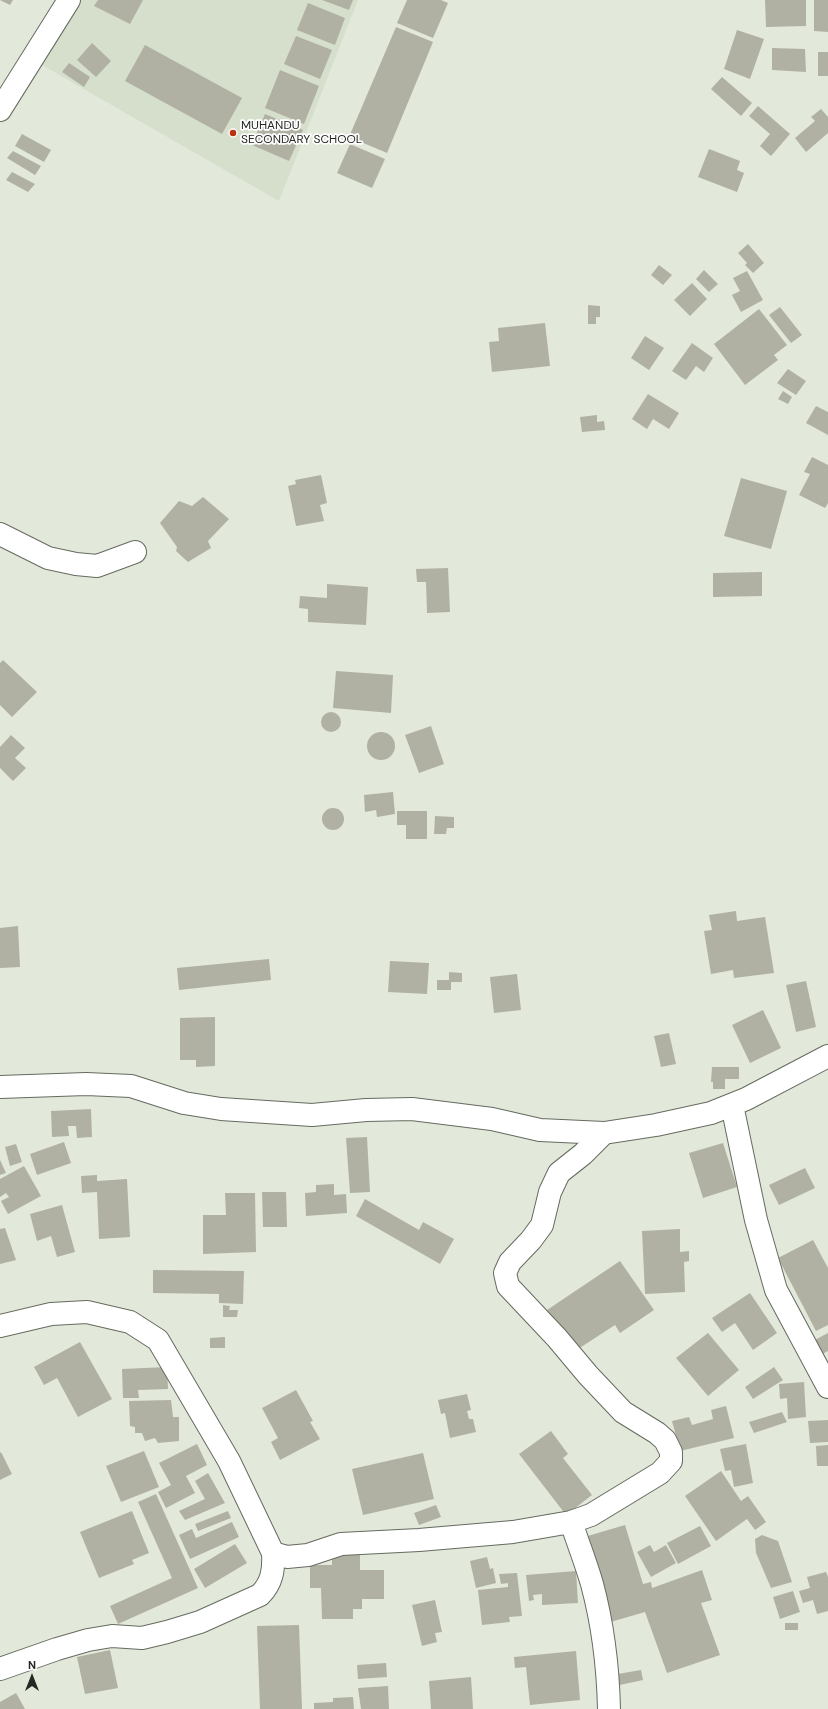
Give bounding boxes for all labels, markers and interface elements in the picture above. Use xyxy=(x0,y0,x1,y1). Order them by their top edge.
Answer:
place label: MUHANDU SECONDARY SCHOOL xyxy=(241,119,362,147)
marker: MUHANDU SECONDARY SCHOOL xyxy=(228,128,238,138)
north arrow xyxy=(12,1657,52,1697)
text: N xyxy=(28,1658,36,1672)

